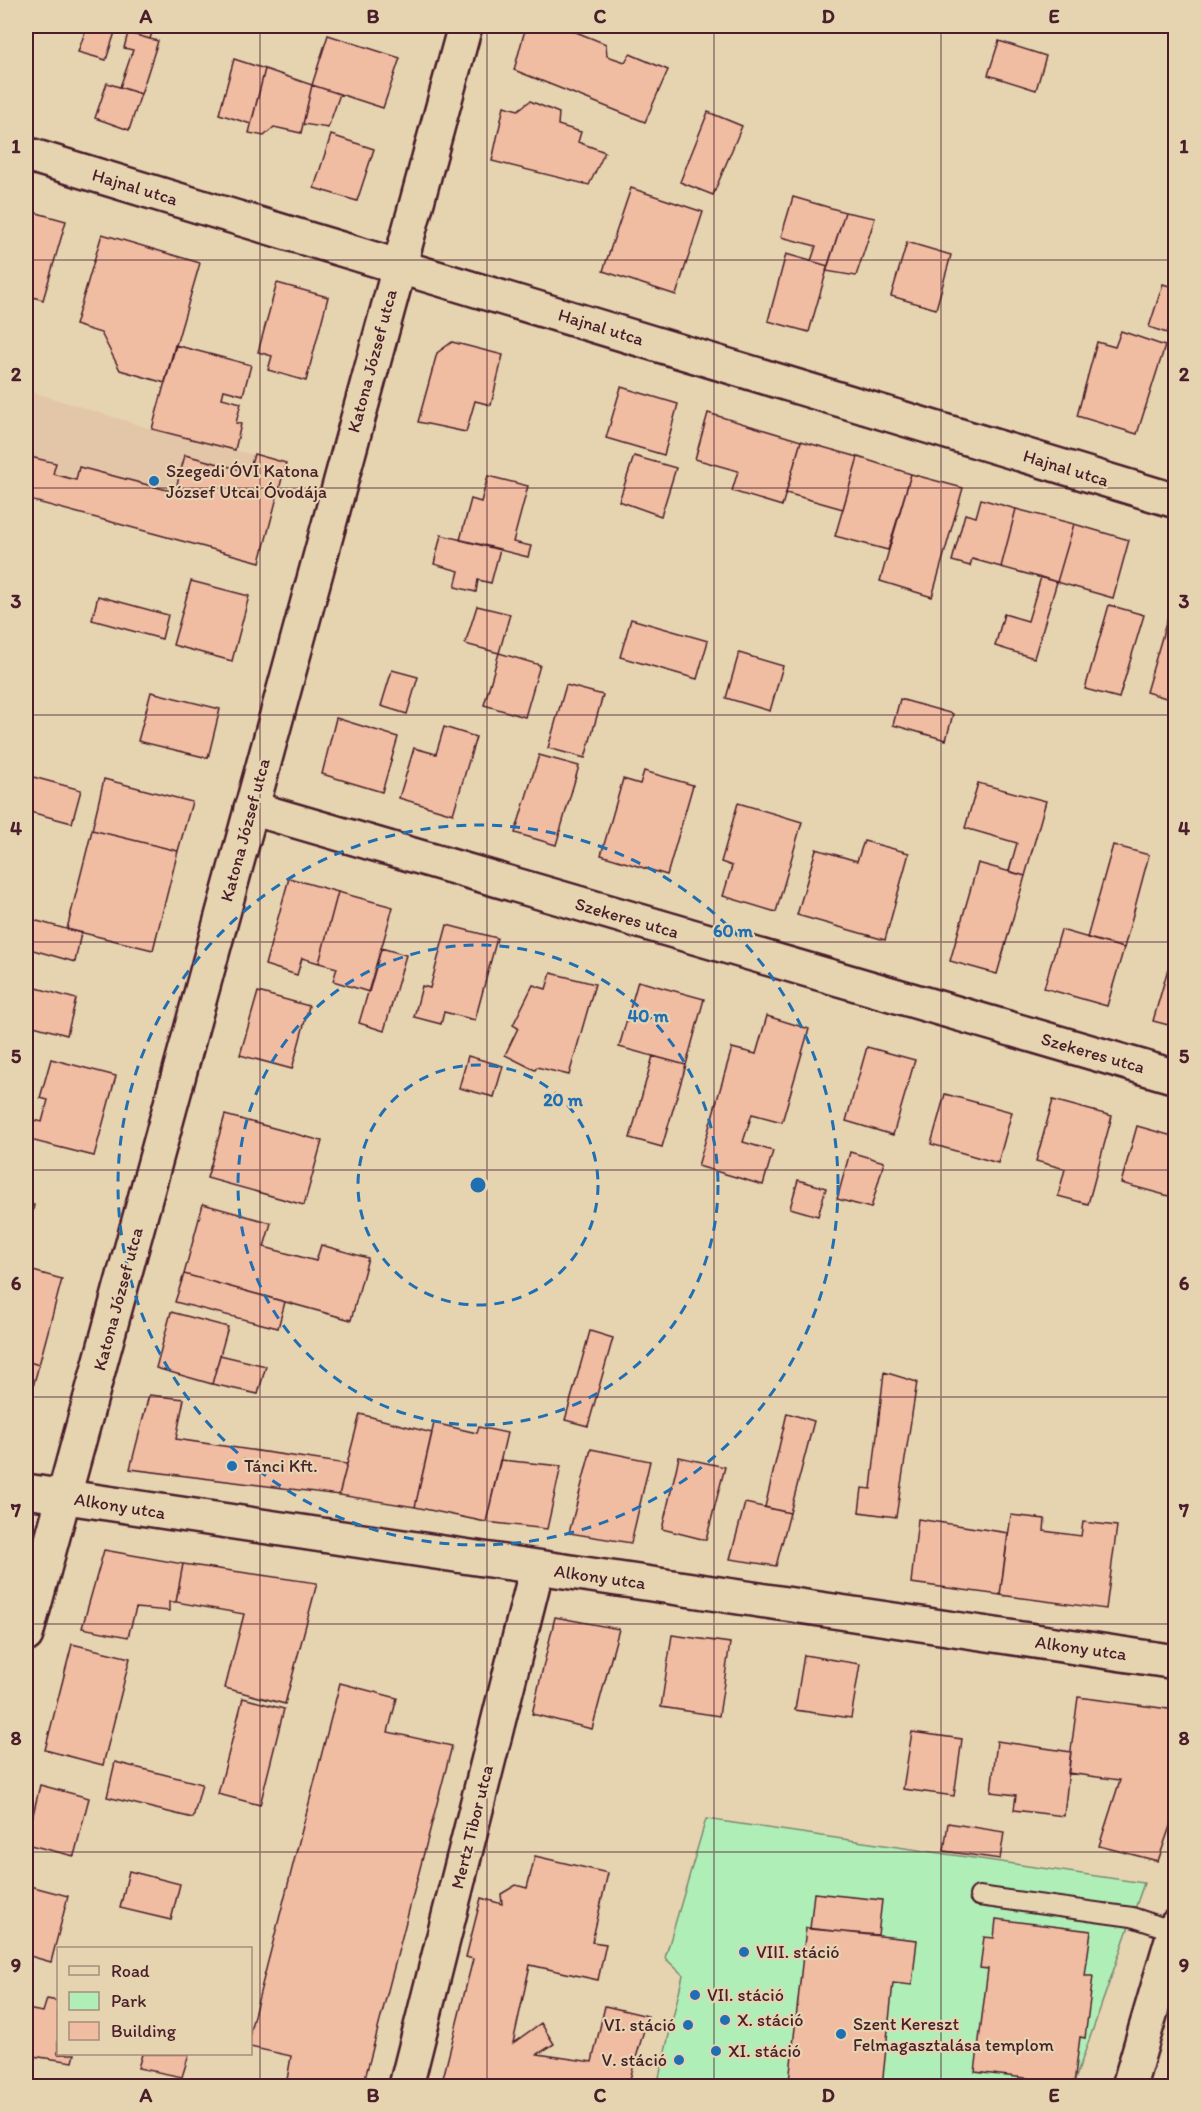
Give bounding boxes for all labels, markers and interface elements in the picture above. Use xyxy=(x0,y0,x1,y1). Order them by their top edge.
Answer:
text: A xyxy=(139,4,153,28)
text: B xyxy=(367,4,380,28)
text: C xyxy=(594,4,607,28)
text: D xyxy=(821,4,835,28)
text: E xyxy=(1048,4,1060,28)
text: 1 xyxy=(11,134,21,158)
text: 1 xyxy=(1179,134,1189,158)
street label: Hajnal utca xyxy=(90,164,181,211)
street label: Katona József utca xyxy=(342,286,402,435)
street label: Hajnal utca xyxy=(556,304,647,351)
text: 2 xyxy=(11,362,22,386)
text: 2 xyxy=(1179,362,1190,386)
street label: Hajnal utca xyxy=(1021,445,1112,492)
place label: Szegedi ÓVI Katona József Utcai Óvodája xyxy=(166,460,327,503)
marker: Szegedi ÓVI Katona József Utcai Óvodája xyxy=(147,474,161,488)
text: 3 xyxy=(11,589,22,613)
text: 3 xyxy=(1179,589,1190,613)
street label: Katona József utca xyxy=(215,755,275,904)
text: 4 xyxy=(10,816,22,840)
text: 4 xyxy=(1178,816,1190,840)
street label: Szekeres utca xyxy=(573,893,681,943)
text: 60 m xyxy=(713,920,754,942)
text: 40 m xyxy=(627,1005,669,1027)
street label: Szekeres utca xyxy=(1039,1028,1147,1078)
text: 5 xyxy=(11,1044,22,1068)
text: 5 xyxy=(1179,1044,1190,1068)
text: 20 m xyxy=(543,1089,584,1111)
centre of rings xyxy=(468,1175,488,1195)
street label: Katona József utca xyxy=(88,1224,148,1373)
text: 6 xyxy=(11,1271,22,1295)
text: 6 xyxy=(1179,1271,1190,1295)
place label: Tánci Kft. xyxy=(244,1455,318,1477)
marker: Tánci Kft. xyxy=(225,1459,239,1473)
street label: Alkony utca xyxy=(73,1488,168,1524)
text: 7 xyxy=(10,1498,21,1522)
text: 7 xyxy=(1178,1498,1189,1522)
street label: Alkony utca xyxy=(553,1560,648,1594)
street label: Alkony utca xyxy=(1034,1631,1129,1665)
text: 8 xyxy=(11,1726,22,1750)
text: 8 xyxy=(1179,1726,1190,1750)
street label: Mertz Tibor utca xyxy=(446,1763,498,1891)
place label: VIII. stáció xyxy=(756,1941,840,1963)
marker: VIII. stáció xyxy=(737,1945,751,1959)
legend xyxy=(57,1947,252,2055)
text: 9 xyxy=(11,1953,21,1977)
text: 9 xyxy=(1179,1953,1189,1977)
text: Road xyxy=(111,1960,150,1982)
place label: VII. stáció xyxy=(707,1984,784,2006)
marker: VII. stáció xyxy=(688,1988,702,2002)
text: Park xyxy=(111,1990,146,2012)
place label: X. stáció xyxy=(737,2009,803,2031)
marker: X. stáció xyxy=(718,2013,732,2027)
place label: Szent Kereszt Felmagasztalása templom xyxy=(853,2013,1054,2056)
place label: VI. stáció xyxy=(604,2014,676,2036)
marker: VI. stáció xyxy=(681,2018,695,2032)
text: Building xyxy=(111,2020,177,2042)
marker: Szent Kereszt Felmagasztalása templom xyxy=(834,2027,848,2041)
place label: XI. stáció xyxy=(728,2040,801,2062)
marker: XI. stáció xyxy=(709,2044,723,2058)
place label: V. stáció xyxy=(602,2049,667,2071)
marker: V. stáció xyxy=(672,2053,686,2067)
text: A xyxy=(139,2083,153,2107)
text: B xyxy=(367,2083,380,2107)
text: C xyxy=(594,2083,607,2107)
text: D xyxy=(821,2083,835,2107)
text: E xyxy=(1048,2083,1060,2107)

